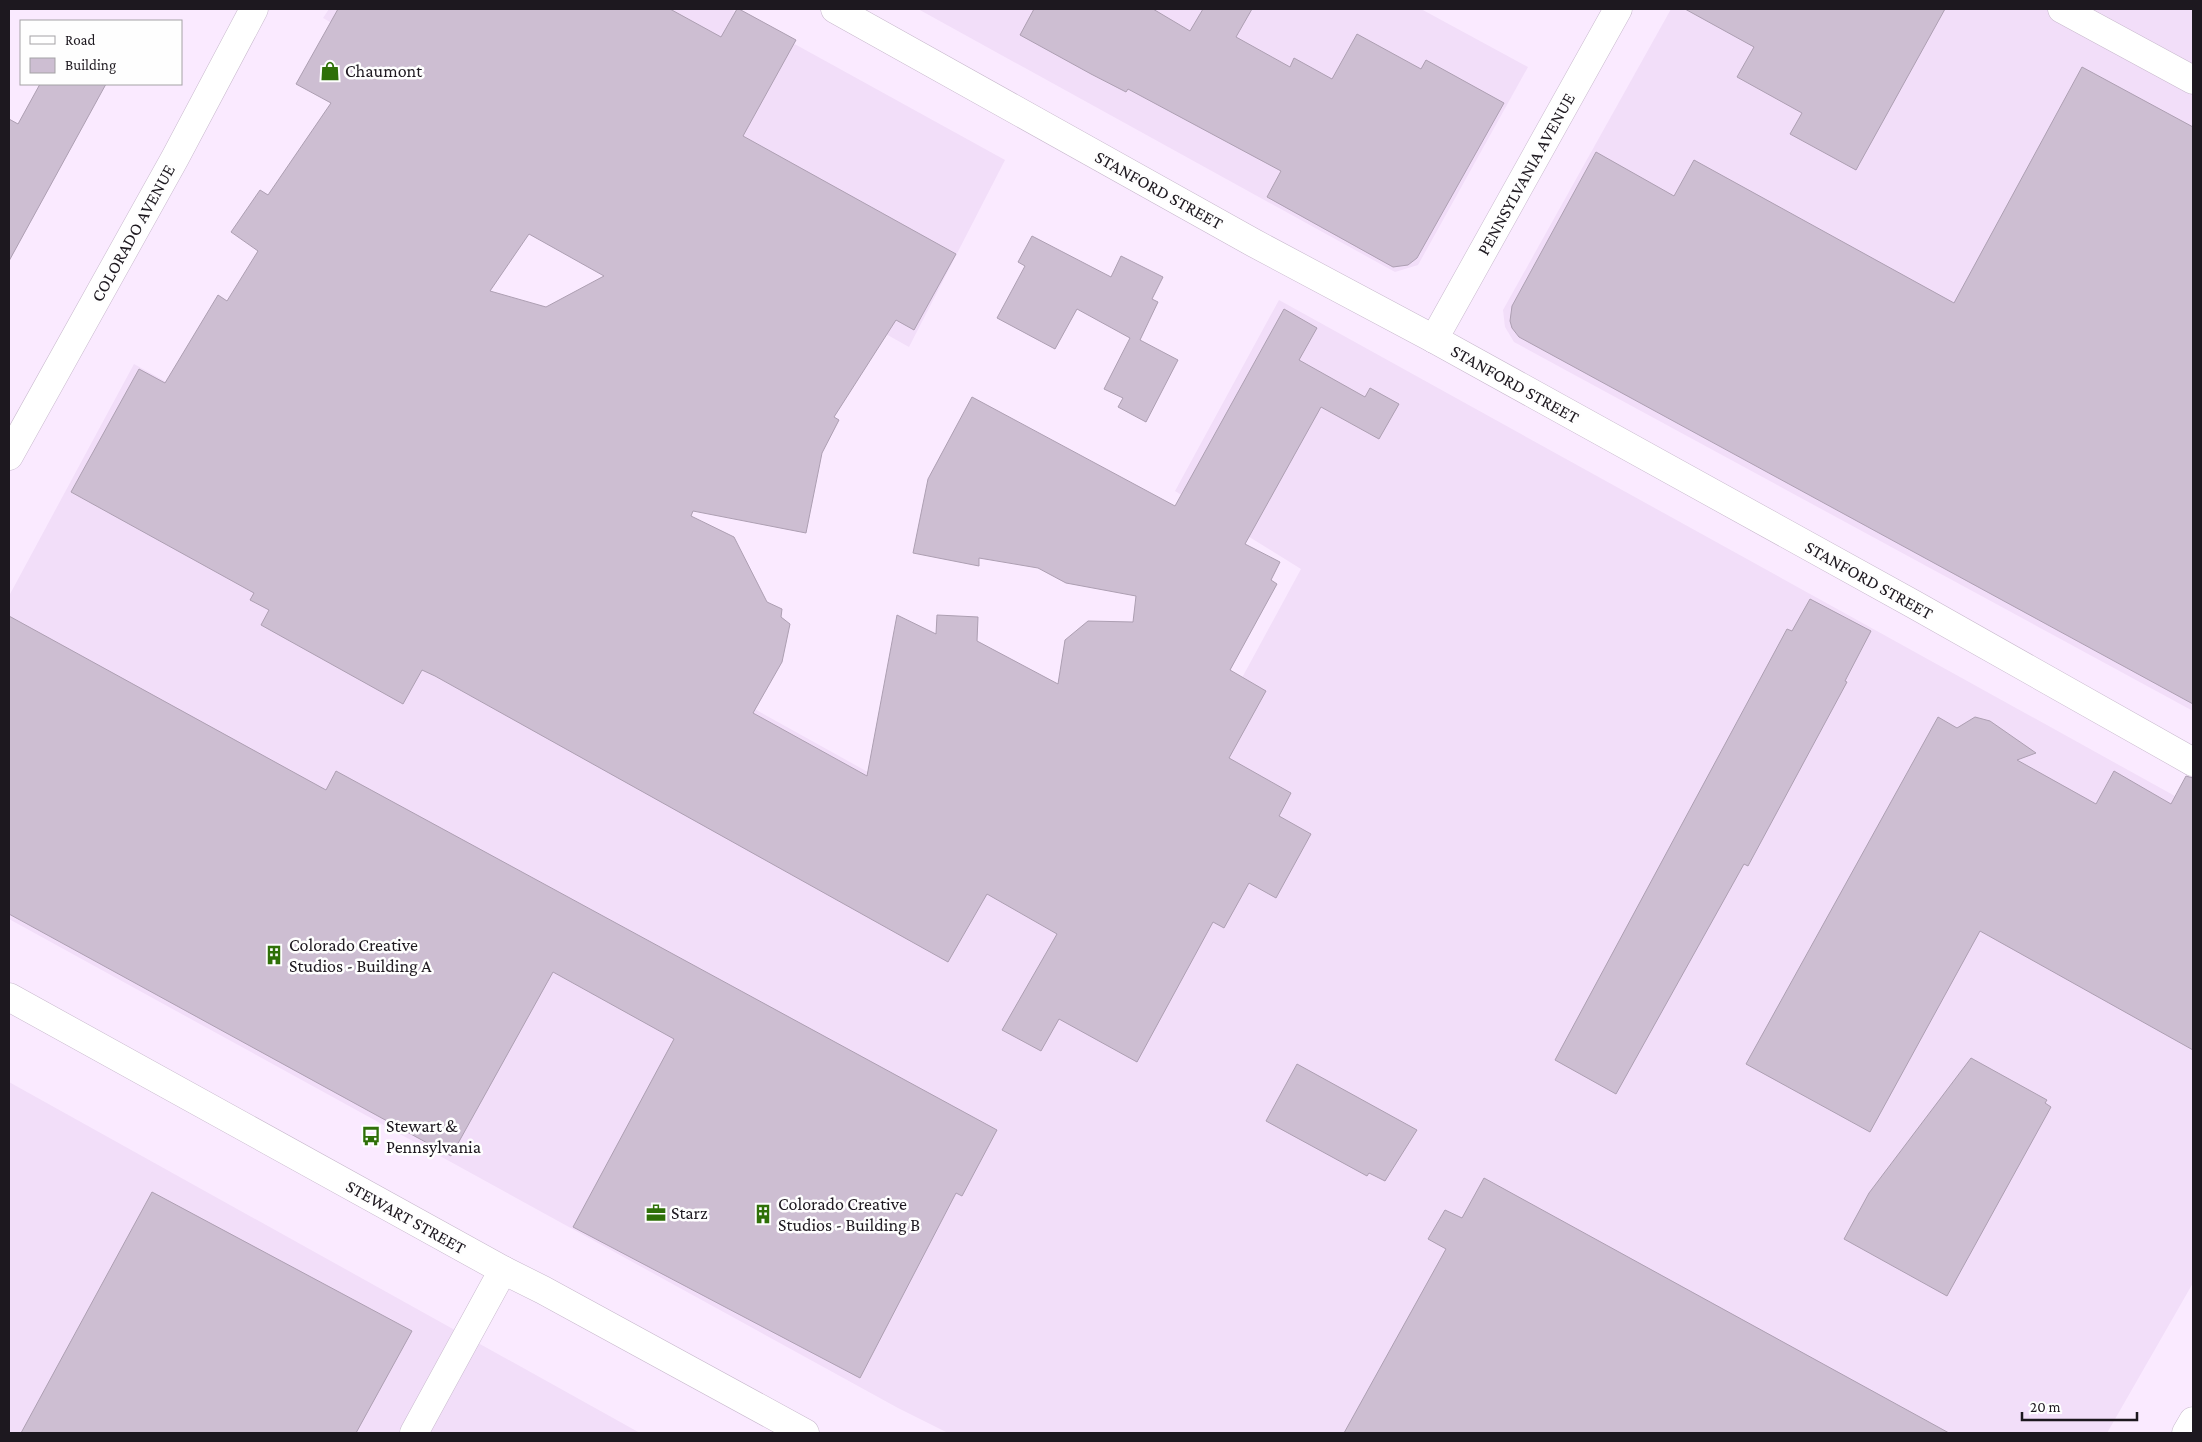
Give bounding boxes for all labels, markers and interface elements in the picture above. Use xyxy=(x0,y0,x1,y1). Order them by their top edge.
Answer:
legend xyxy=(20,20,182,85)
text: Road xyxy=(65,32,96,48)
text: Building xyxy=(65,57,116,74)
shop icon: Chaumont xyxy=(319,60,341,82)
place label: Chaumont xyxy=(345,61,423,81)
street label: PENNSYLVANIA AVENUE xyxy=(1473,89,1579,259)
street label: STANFORD STREET xyxy=(1092,147,1227,234)
street label: COLORADO AVENUE xyxy=(87,161,179,305)
street label: STANFORD STREET xyxy=(1448,341,1583,428)
street label: STANFORD STREET xyxy=(1802,537,1937,624)
place label: Colorado Creative Studios - Building A xyxy=(289,935,432,976)
building icon: Colorado Creative Studios - Building A xyxy=(263,944,285,966)
place label: Stewart & Pennsylvania xyxy=(386,1116,481,1157)
bus stop icon: Stewart & Pennsylvania xyxy=(360,1125,382,1147)
street label: STEWART STREET xyxy=(343,1176,470,1258)
place label: Colorado Creative Studios - Building B xyxy=(778,1194,920,1235)
office icon: Starz xyxy=(645,1202,667,1224)
place label: Starz xyxy=(671,1203,708,1223)
building icon: Colorado Creative Studios - Building B xyxy=(752,1203,774,1225)
scale bar xyxy=(2022,1390,2137,1422)
text: 20 m xyxy=(2030,1399,2061,1415)

